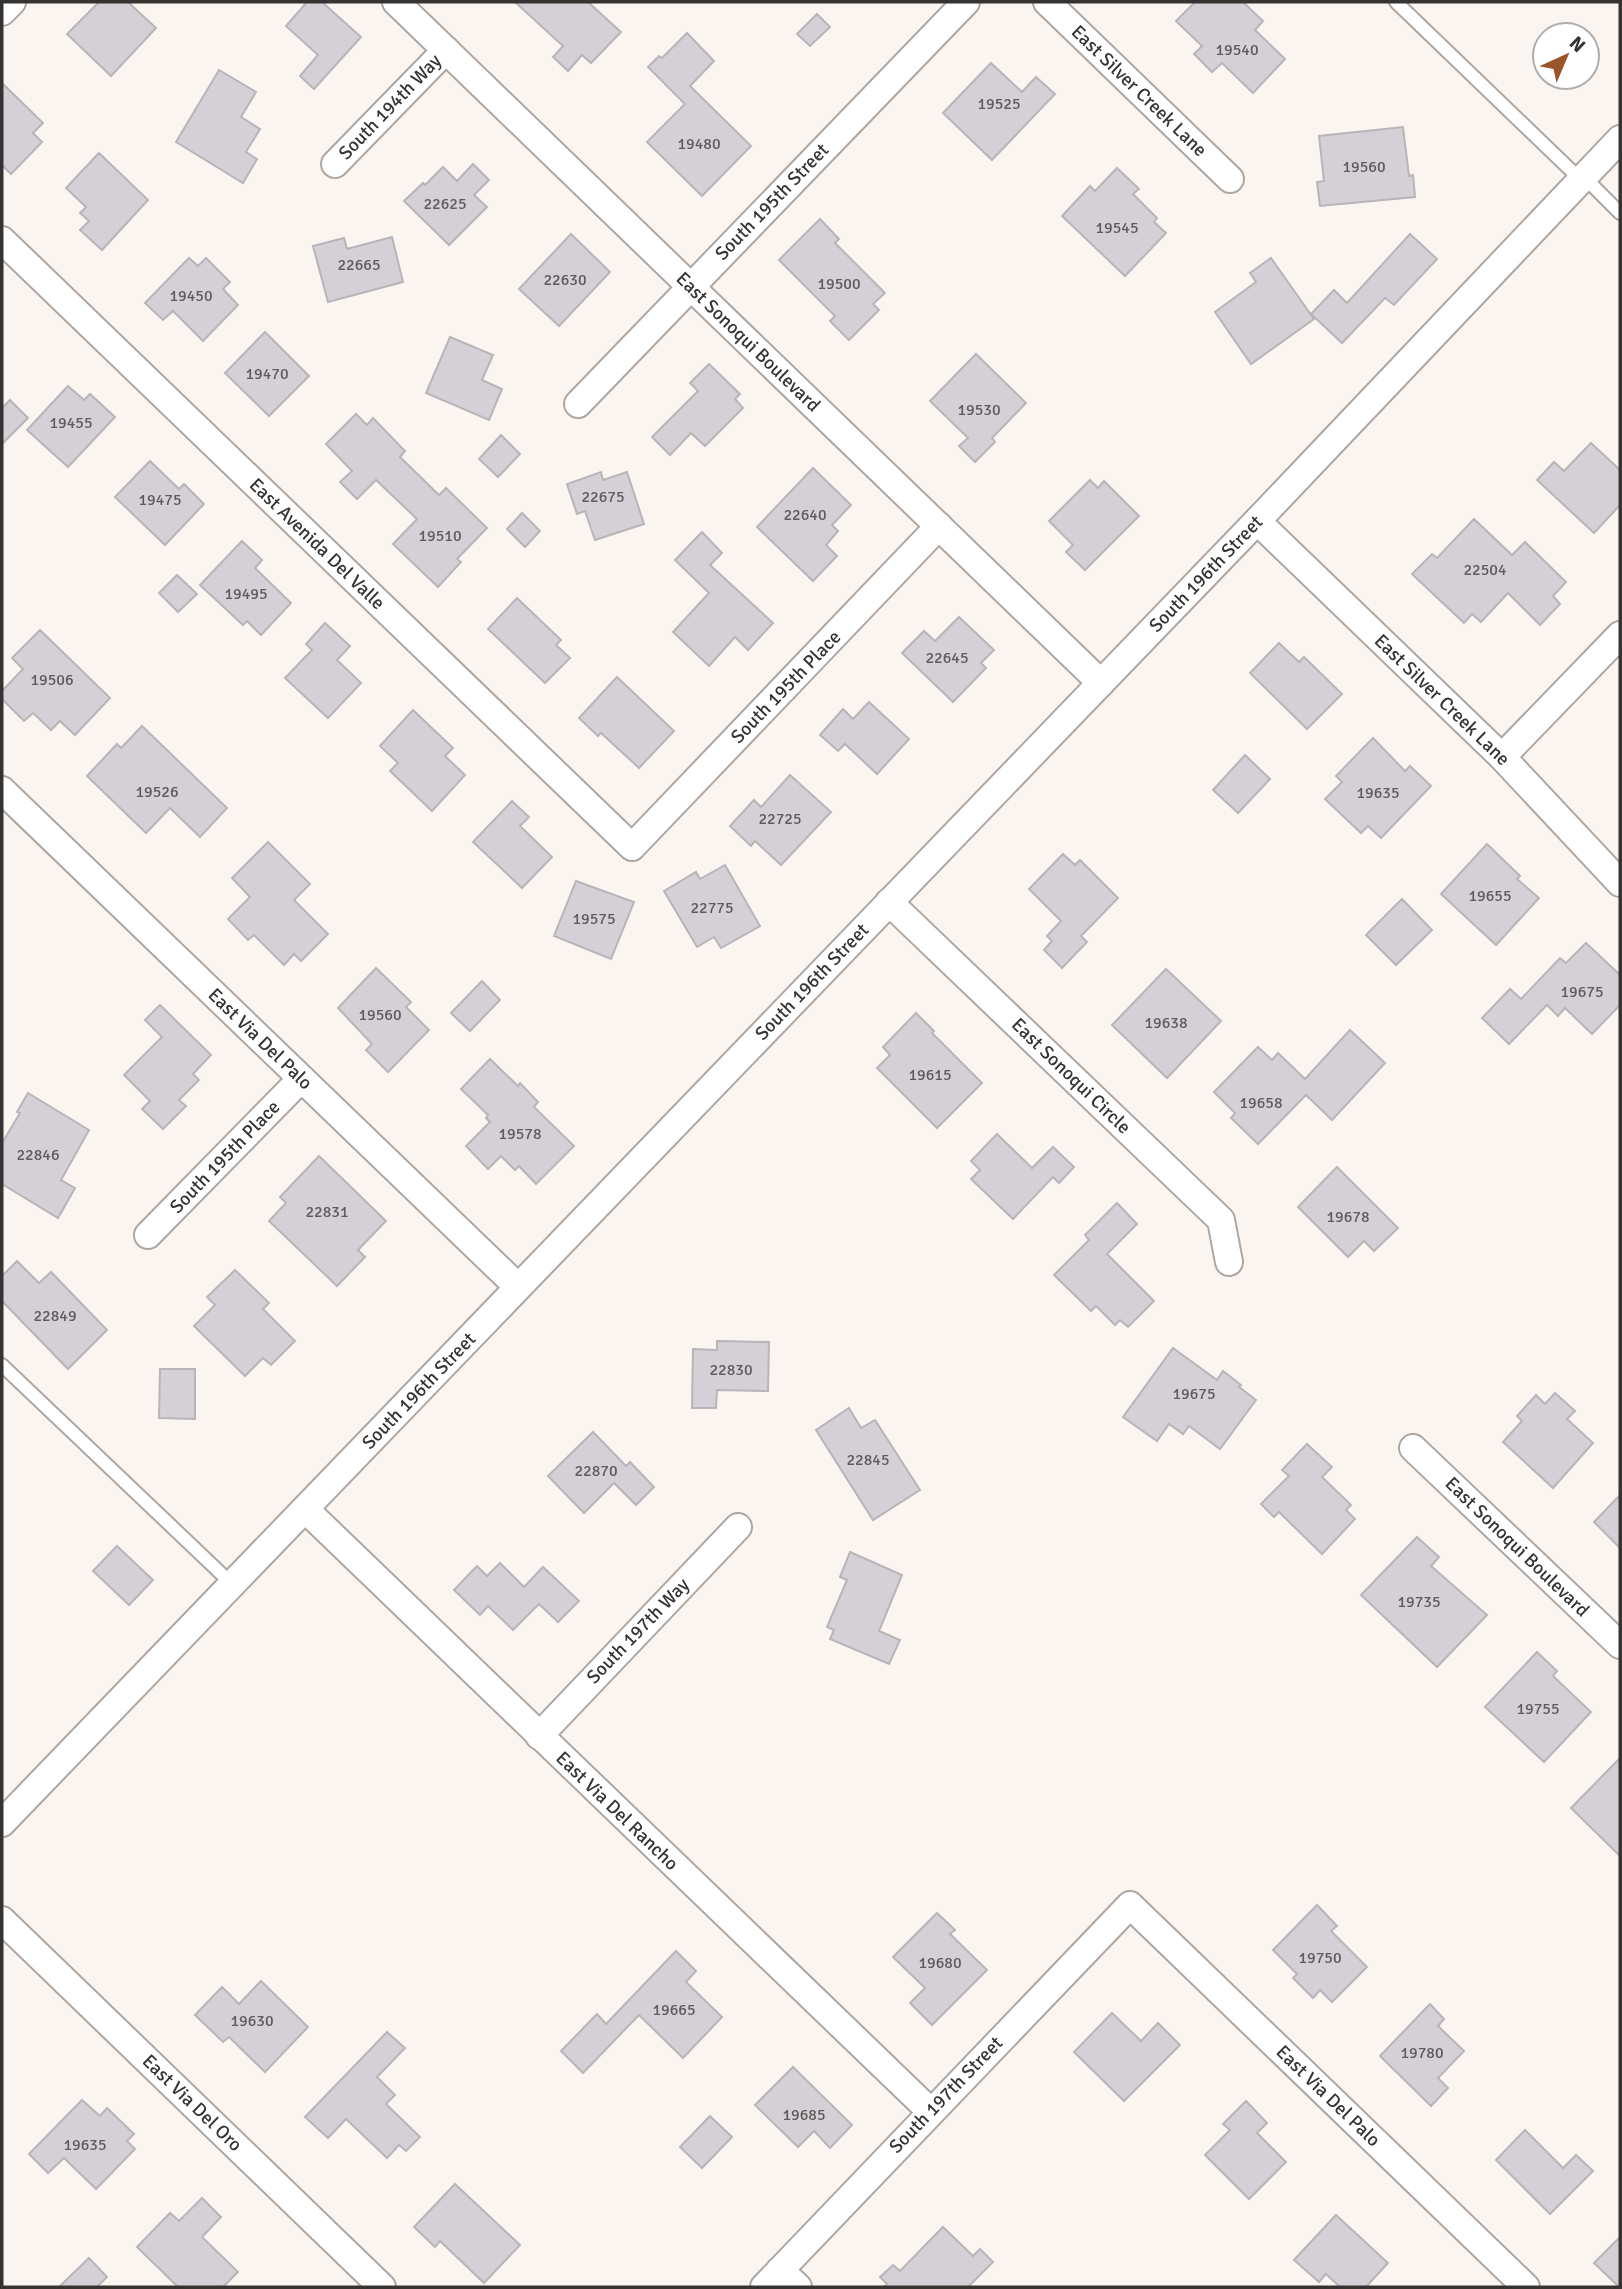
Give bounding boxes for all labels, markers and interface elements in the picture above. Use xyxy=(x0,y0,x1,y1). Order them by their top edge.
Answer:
street label: East Silver Creek Lane xyxy=(1066,20,1212,162)
north arrow xyxy=(1531,21,1601,91)
text: N xyxy=(1564,31,1590,58)
house number: 19540 xyxy=(1215,40,1259,60)
street label: South 194th Way xyxy=(334,49,447,165)
house number: 19525 xyxy=(977,94,1021,114)
house number: 19480 xyxy=(677,134,721,154)
street label: South 195th Street xyxy=(710,138,834,266)
house number: 19560 xyxy=(1342,157,1386,177)
house number: 22625 xyxy=(423,194,467,214)
house number: 19545 xyxy=(1095,218,1139,238)
house number: 22665 xyxy=(337,255,381,275)
street label: East Sonoqui Boulevard xyxy=(671,267,825,417)
house number: 22630 xyxy=(543,270,587,290)
house number: 19500 xyxy=(817,274,861,294)
house number: 19450 xyxy=(169,286,213,306)
house number: 19470 xyxy=(245,364,289,384)
house number: 19530 xyxy=(957,400,1001,420)
house number: 19455 xyxy=(49,413,93,433)
street label: East Avenida Del Valle xyxy=(244,473,390,615)
house number: 22675 xyxy=(581,487,625,507)
house number: 19475 xyxy=(138,490,182,510)
house number: 22640 xyxy=(783,505,827,525)
street label: South 196th Street xyxy=(1144,510,1268,638)
house number: 19510 xyxy=(418,526,462,546)
house number: 22504 xyxy=(1463,560,1507,580)
house number: 19495 xyxy=(224,584,268,604)
street label: South 195th Place xyxy=(726,625,846,749)
street label: East Silver Creek Lane xyxy=(1369,629,1515,771)
house number: 22645 xyxy=(925,648,969,668)
house number: 19506 xyxy=(30,670,74,690)
house number: 19526 xyxy=(135,782,179,802)
house number: 19635 xyxy=(1356,783,1400,803)
house number: 22725 xyxy=(758,809,802,829)
house number: 19655 xyxy=(1468,886,1512,906)
house number: 22775 xyxy=(690,898,734,918)
house number: 19575 xyxy=(572,909,616,929)
street label: South 196th Street xyxy=(750,918,874,1046)
house number: 19675 xyxy=(1560,982,1604,1002)
street label: East Via Del Palo xyxy=(203,983,317,1095)
house number: 19560 xyxy=(358,1005,402,1025)
street label: East Sonoqui Circle xyxy=(1006,1013,1136,1139)
house number: 19638 xyxy=(1144,1013,1188,1033)
house number: 19615 xyxy=(908,1065,952,1085)
house number: 19658 xyxy=(1239,1093,1283,1113)
street label: South 195th Place xyxy=(165,1095,285,1219)
house number: 19578 xyxy=(498,1124,542,1144)
house number: 22846 xyxy=(16,1145,60,1165)
house number: 22831 xyxy=(305,1202,349,1222)
house number: 19678 xyxy=(1326,1207,1370,1227)
house number: 22849 xyxy=(33,1306,77,1326)
street label: South 196th Street xyxy=(357,1327,481,1455)
house number: 22830 xyxy=(709,1360,753,1380)
house number: 19675 xyxy=(1172,1384,1216,1404)
house number: 22845 xyxy=(846,1450,890,1470)
house number: 22870 xyxy=(574,1461,618,1481)
street label: East Sonoqui Boulevard xyxy=(1440,1472,1594,1622)
street label: South 197th Way xyxy=(582,1573,695,1689)
house number: 19735 xyxy=(1397,1592,1441,1612)
house number: 19755 xyxy=(1516,1699,1560,1719)
street label: East Via Del Rancho xyxy=(551,1746,683,1876)
house number: 19750 xyxy=(1298,1948,1342,1968)
house number: 19680 xyxy=(918,1953,962,1973)
house number: 19665 xyxy=(652,2000,696,2020)
house number: 19630 xyxy=(230,2011,274,2031)
street label: South 197th Street xyxy=(884,2031,1008,2159)
street label: East Via Del Palo xyxy=(1271,2040,1385,2152)
house number: 19780 xyxy=(1400,2043,1444,2063)
street label: East Via Del Oro xyxy=(137,2049,247,2157)
house number: 19685 xyxy=(782,2105,826,2125)
house number: 19635 xyxy=(63,2135,107,2155)

